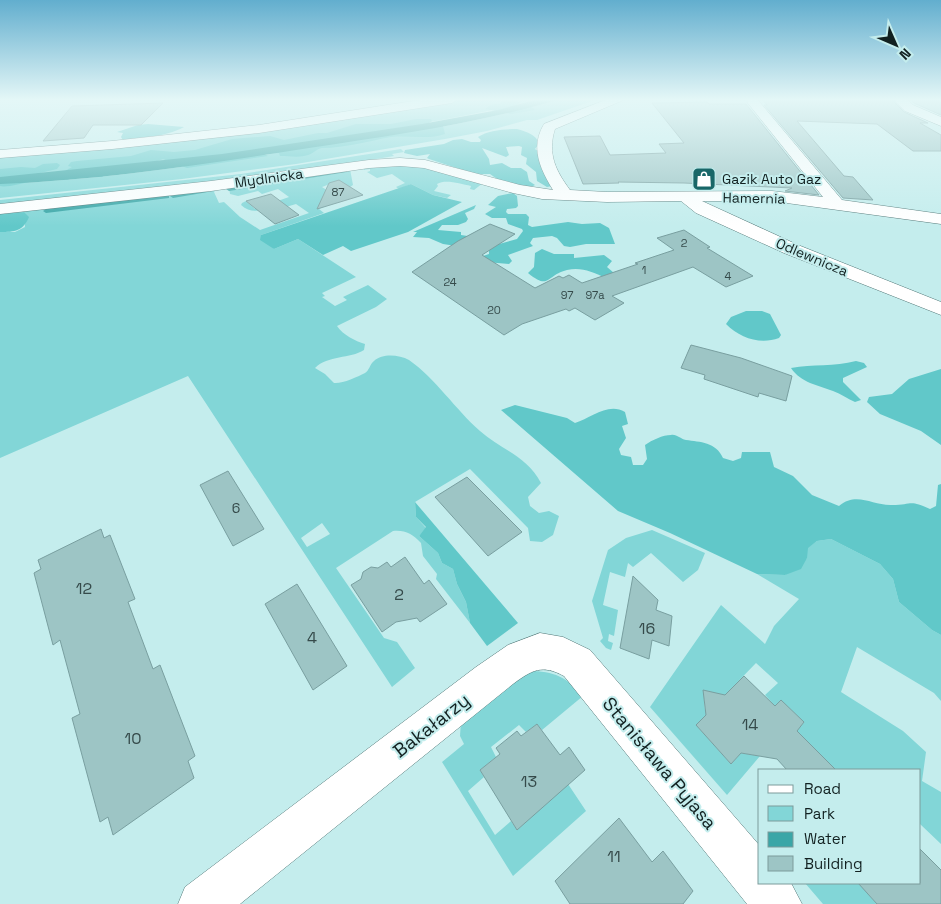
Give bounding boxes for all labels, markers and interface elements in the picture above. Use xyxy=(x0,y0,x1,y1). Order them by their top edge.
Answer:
north arrow xyxy=(871,20,921,70)
text: N xyxy=(896,45,915,64)
street label: Mydlnicka xyxy=(234,164,304,192)
shop icon: Gazik Auto Gaz xyxy=(691,166,717,192)
place label: Gazik Auto Gaz xyxy=(722,170,821,188)
house number: 87 xyxy=(332,185,344,199)
street label: Hamernia xyxy=(722,188,786,208)
street label: Odlewnicza xyxy=(773,234,851,280)
house number: 2 xyxy=(681,236,688,250)
house number: 1 xyxy=(642,263,646,277)
house number: 4 xyxy=(725,269,732,283)
house number: 24 xyxy=(443,275,457,289)
house number: 97 xyxy=(561,288,573,302)
house number: 97a xyxy=(585,288,605,302)
house number: 20 xyxy=(487,303,501,317)
house number: 6 xyxy=(232,499,240,517)
house number: 12 xyxy=(76,578,92,599)
house number: 2 xyxy=(394,584,404,605)
house number: 16 xyxy=(639,618,655,639)
house number: 4 xyxy=(307,627,317,648)
street label: Bakałarzy xyxy=(388,688,475,763)
street label: Stanisława Pyjasa xyxy=(597,692,722,835)
house number: 14 xyxy=(742,714,758,735)
house number: 10 xyxy=(125,728,141,749)
legend xyxy=(758,769,921,884)
house number: 13 xyxy=(521,771,537,792)
text: Road xyxy=(804,779,841,798)
text: Park xyxy=(804,804,835,823)
text: Water xyxy=(804,829,847,848)
house number: 11 xyxy=(607,846,621,867)
text: Building xyxy=(804,854,863,873)

